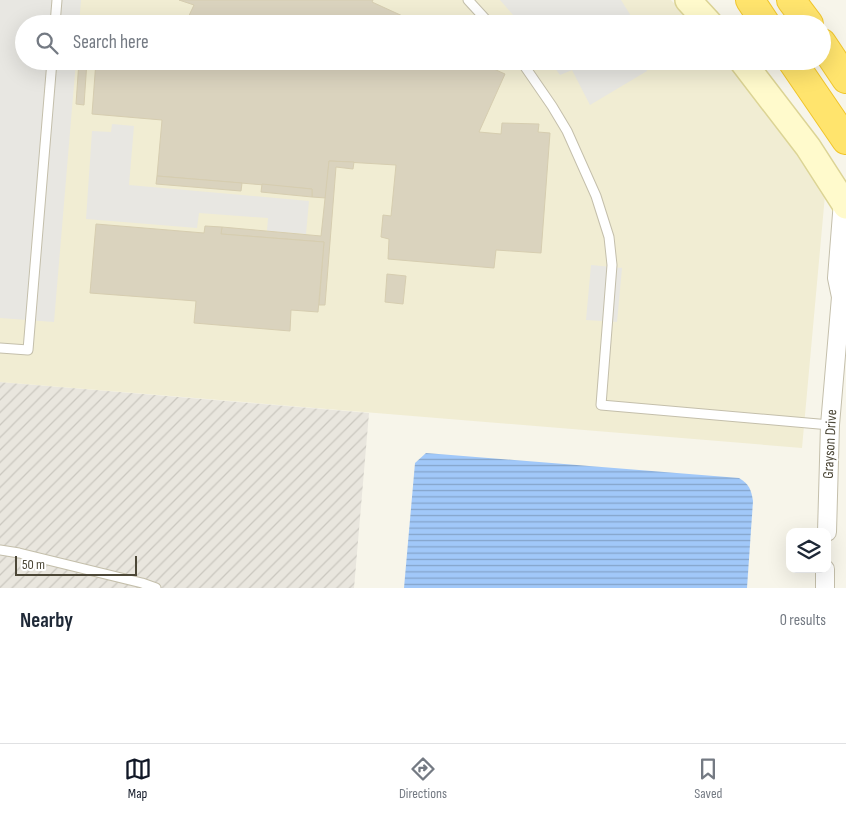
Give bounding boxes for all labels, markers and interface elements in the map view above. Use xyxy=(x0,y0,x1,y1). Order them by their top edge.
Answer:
search box xyxy=(15,15,831,70)
icon: search xyxy=(33,29,61,57)
text: Search here xyxy=(73,31,149,54)
street label: Grayson Drive xyxy=(819,409,841,479)
map controls xyxy=(786,528,831,573)
button: layers xyxy=(786,528,831,573)
scale bar xyxy=(15,553,138,576)
text: 50 m xyxy=(22,556,45,573)
text: Nearby xyxy=(20,608,73,633)
text: 0 results xyxy=(780,611,826,630)
tab: Map xyxy=(124,755,152,802)
tab: Directions xyxy=(399,755,447,802)
tab: Saved xyxy=(694,755,722,802)

